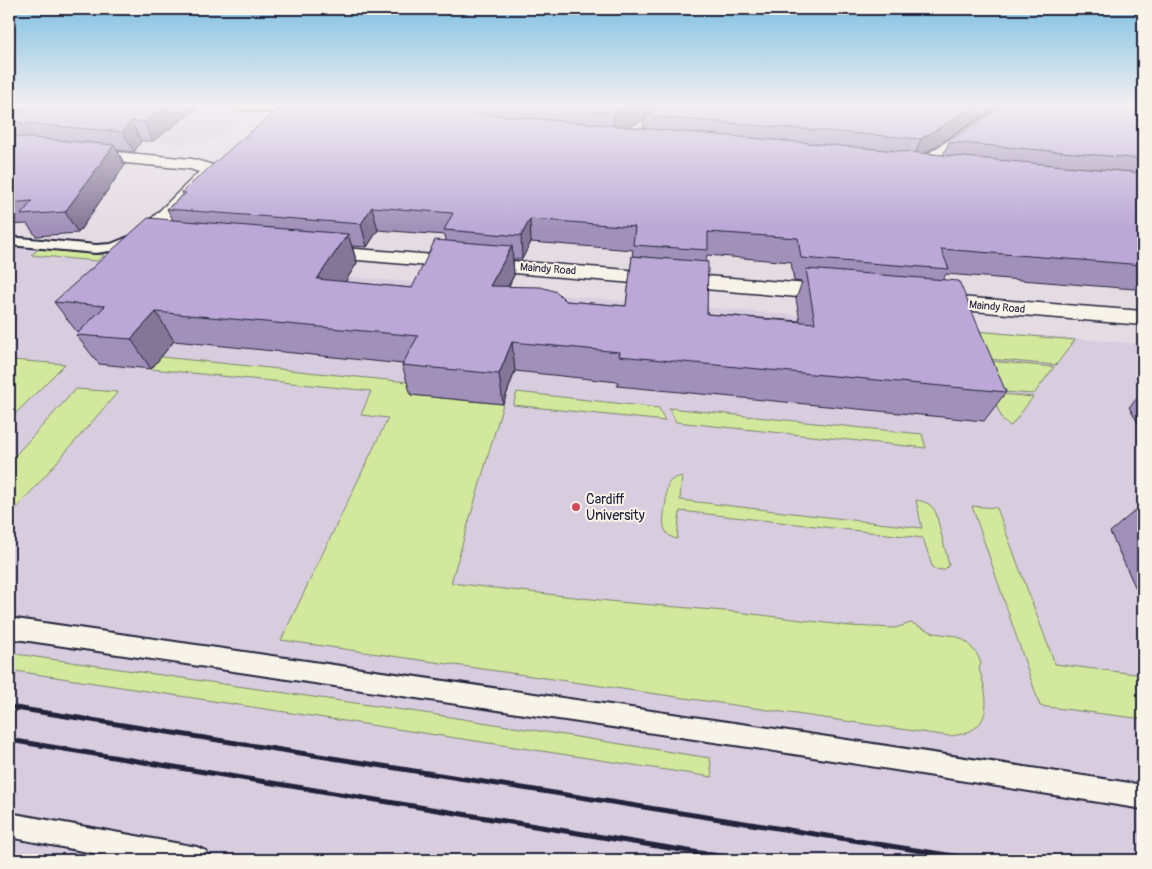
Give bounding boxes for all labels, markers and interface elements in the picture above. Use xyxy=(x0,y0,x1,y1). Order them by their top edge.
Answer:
street label: Maindy Road xyxy=(519,261,577,277)
street label: Maindy Road xyxy=(968,298,1026,316)
place label: Cardiff University xyxy=(586,491,645,524)
marker: Cardiff University xyxy=(570,501,582,513)

